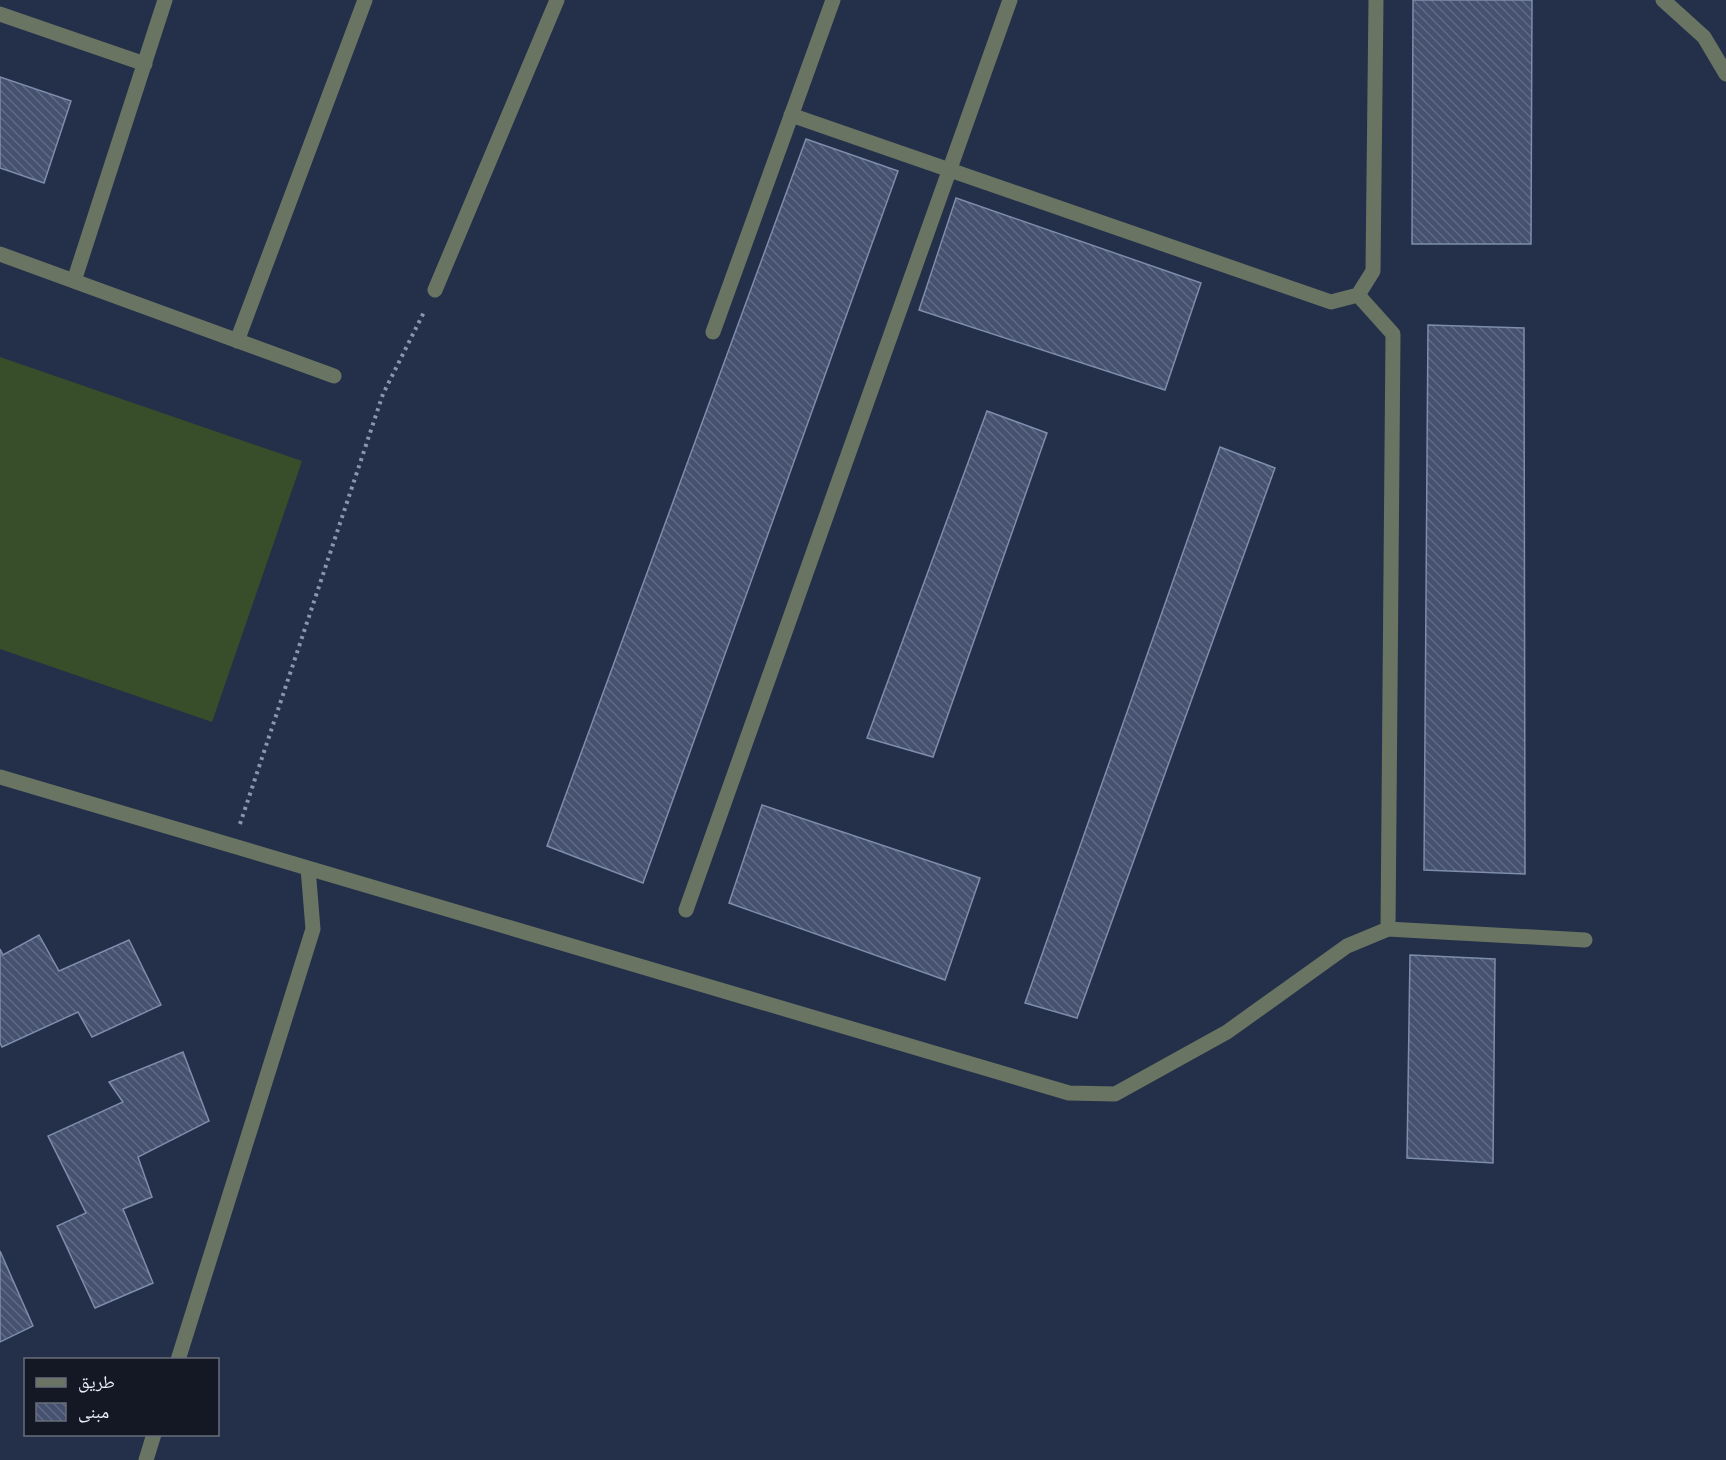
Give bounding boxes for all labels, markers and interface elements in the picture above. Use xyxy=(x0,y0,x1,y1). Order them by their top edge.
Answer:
legend xyxy=(24,1358,219,1436)
text: طريق xyxy=(78,1369,115,1393)
text: مبنى xyxy=(78,1399,109,1423)

